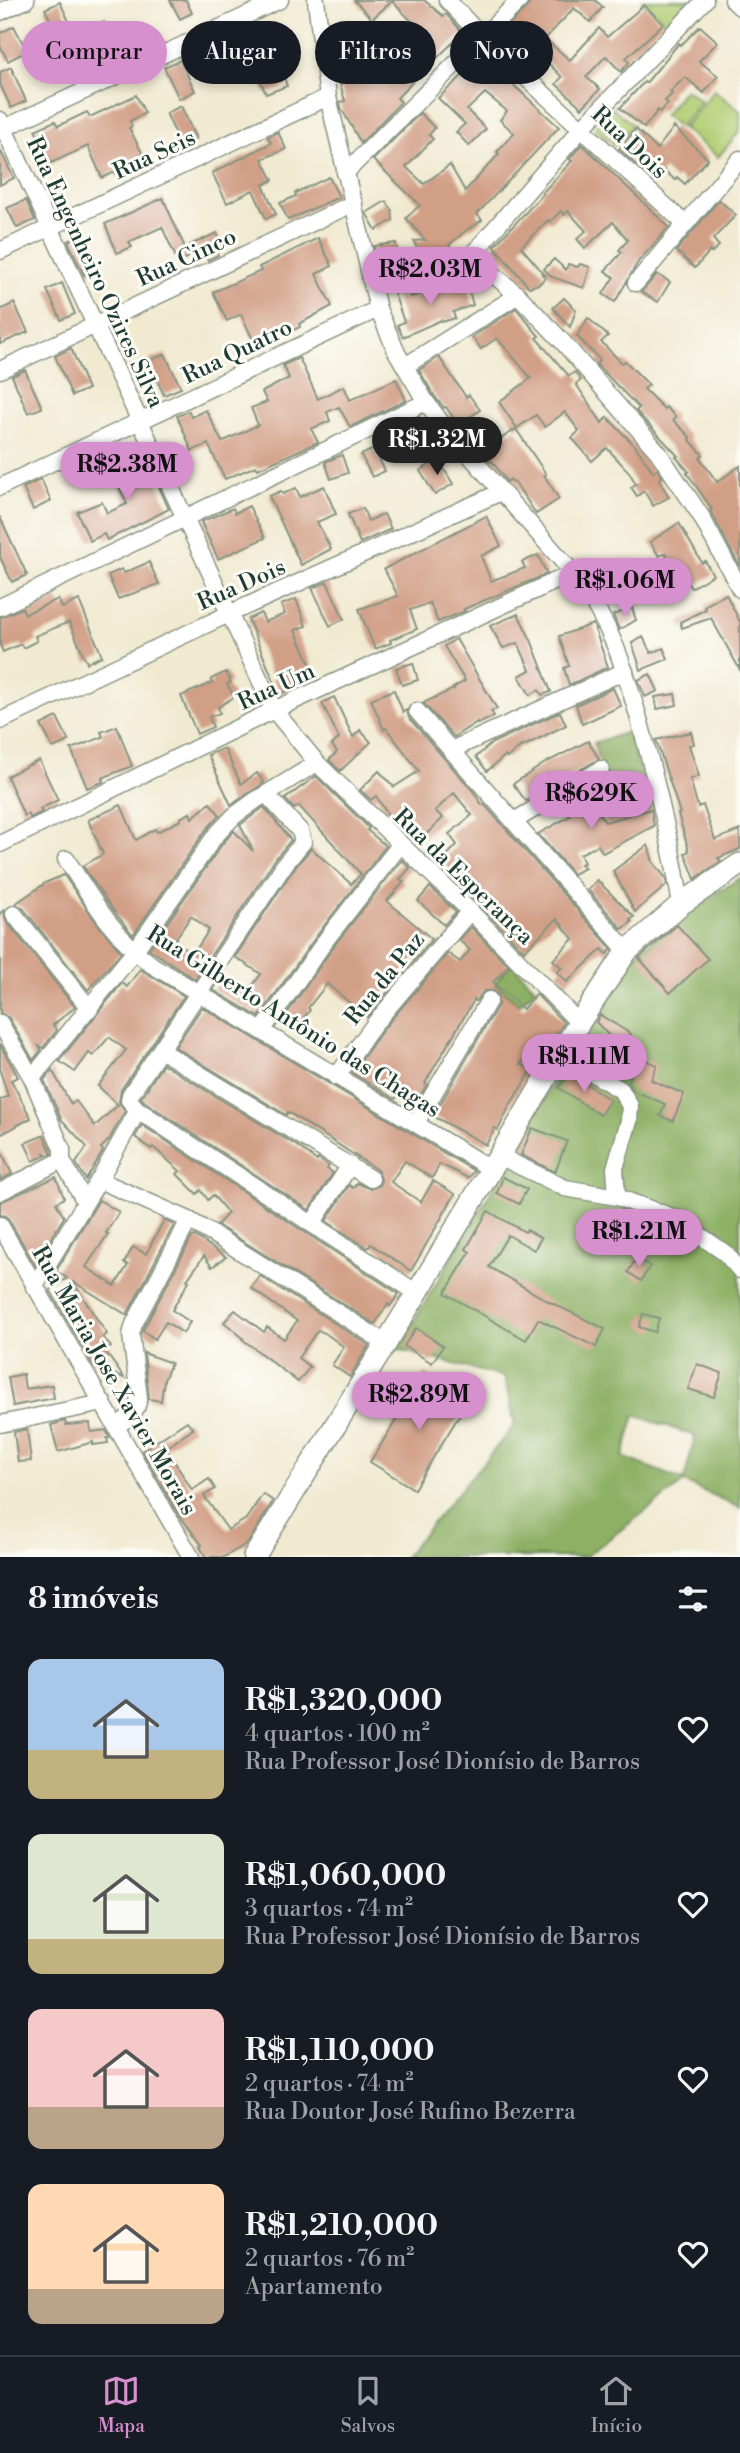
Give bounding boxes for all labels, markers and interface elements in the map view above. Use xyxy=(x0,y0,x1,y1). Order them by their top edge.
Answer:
chip: Comprar xyxy=(21,21,167,84)
chip: Alugar xyxy=(181,21,301,84)
chip: Filtros xyxy=(315,21,436,84)
chip: Novo xyxy=(450,21,553,84)
street label: Rua Dois xyxy=(585,100,673,185)
street label: Rua Seis xyxy=(109,124,200,186)
street label: Rua Engenheiro Ozires Silva xyxy=(20,132,170,413)
street label: Rua Cinco xyxy=(132,223,241,293)
pin: R$2.03M xyxy=(365,247,495,307)
text: R$2.03M xyxy=(378,256,482,284)
street label: Rua Quatro xyxy=(178,313,297,391)
pin: R$1.32M xyxy=(372,418,502,477)
text: R$1.32M xyxy=(388,426,486,454)
pin: R$2.38M xyxy=(62,442,192,502)
text: R$2.38M xyxy=(76,451,178,479)
street label: Rua Dois xyxy=(193,553,290,617)
pin: R$1.06M xyxy=(560,558,690,618)
text: R$1.06M xyxy=(575,567,675,595)
street label: Rua Um xyxy=(233,657,319,717)
pin: R$629K xyxy=(534,772,648,831)
text: R$629K xyxy=(545,780,637,808)
street label: Rua da Esperança xyxy=(387,803,540,951)
street label: Rua Gilberto Antônio das Chagas xyxy=(141,920,446,1124)
street label: Rua da Paz xyxy=(339,926,431,1031)
pin: R$1.11M xyxy=(519,1034,649,1094)
text: R$1.11M xyxy=(538,1043,630,1071)
pin: R$1.21M xyxy=(574,1210,704,1269)
text: R$1.21M xyxy=(591,1218,687,1246)
street label: Rua Maria Jose Xavier Morais xyxy=(25,1241,203,1520)
pin: R$2.89M xyxy=(354,1372,484,1432)
text: R$2.89M xyxy=(368,1381,470,1409)
text: 8 imóveis xyxy=(28,1580,159,1618)
icon: filters xyxy=(674,1580,712,1618)
text: R$1,320,000 xyxy=(245,1682,442,1720)
icon: home xyxy=(84,1687,168,1771)
icon: heart xyxy=(674,1710,712,1748)
text: 4 quartos · 100 m² xyxy=(245,1720,430,1748)
text: Rua Professor José Dionísio de Barros xyxy=(245,1748,640,1776)
text: R$1,060,000 xyxy=(245,1857,446,1895)
icon: home xyxy=(84,1862,168,1946)
icon: heart xyxy=(674,1885,712,1923)
text: 3 quartos · 74 m² xyxy=(245,1895,413,1923)
text: Rua Professor José Dionísio de Barros xyxy=(245,1923,640,1951)
text: R$1,110,000 xyxy=(245,2032,435,2070)
icon: home xyxy=(84,2037,168,2121)
icon: heart xyxy=(674,2060,712,2098)
text: 2 quartos · 74 m² xyxy=(245,2070,413,2098)
text: Rua Doutor José Rufino Bezerra xyxy=(245,2098,576,2126)
text: R$1,210,000 xyxy=(245,2207,438,2245)
icon: home xyxy=(84,2212,168,2296)
icon: heart xyxy=(674,2235,712,2273)
text: 2 quartos · 76 m² xyxy=(245,2245,414,2273)
text: Apartamento xyxy=(245,2273,383,2301)
tab: Mapa xyxy=(98,2372,145,2438)
tab: Salvos xyxy=(341,2372,395,2438)
tab: Início xyxy=(591,2372,642,2438)

